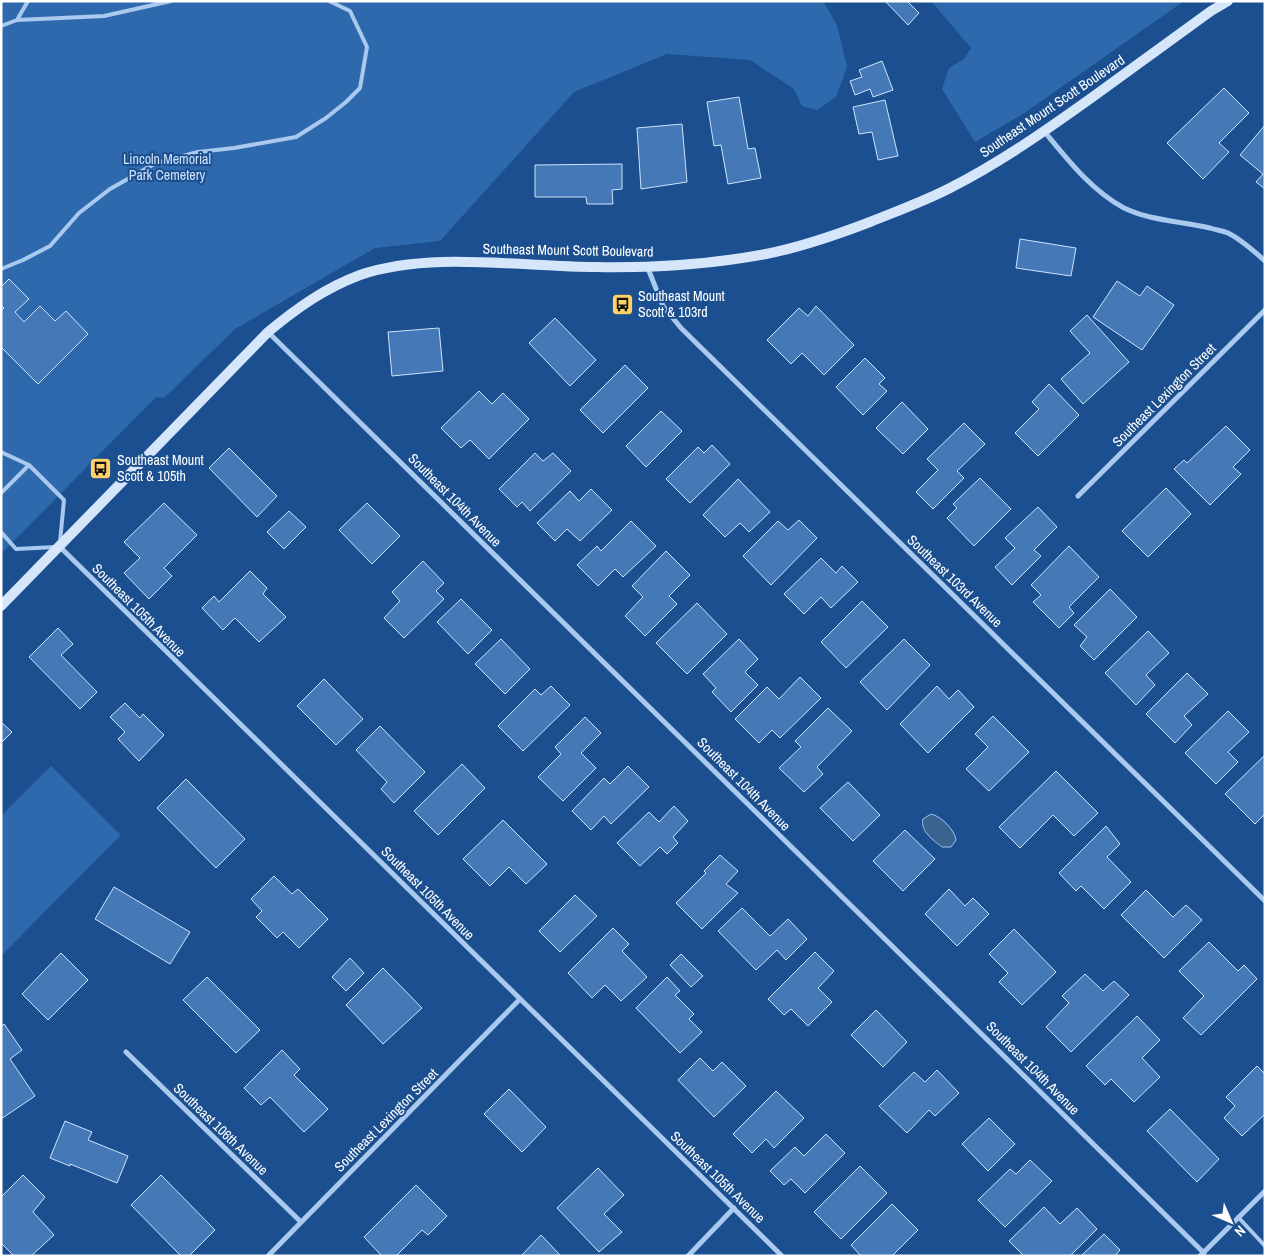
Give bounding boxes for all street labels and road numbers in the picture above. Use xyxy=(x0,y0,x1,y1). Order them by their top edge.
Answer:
street label: Southeast Mount Scott Boulevard xyxy=(976,51,1128,161)
street label: Southeast Mount Scott Boulevard xyxy=(482,240,654,260)
street label: Southeast Lexington Street xyxy=(1108,339,1220,451)
street label: Southeast 104th Avenue xyxy=(404,449,506,551)
street label: Southeast 103rd Avenue xyxy=(904,531,1006,631)
street label: Southeast 105th Avenue xyxy=(88,559,190,661)
street label: Southeast 104th Avenue xyxy=(693,733,795,835)
street label: Southeast 105th Avenue xyxy=(377,842,479,944)
street label: Southeast 104th Avenue xyxy=(982,1017,1084,1119)
street label: Southeast Lexington Street xyxy=(330,1064,442,1176)
street label: Southeast 106th Avenue xyxy=(170,1079,272,1179)
street label: Southeast 105th Avenue xyxy=(667,1127,769,1227)

